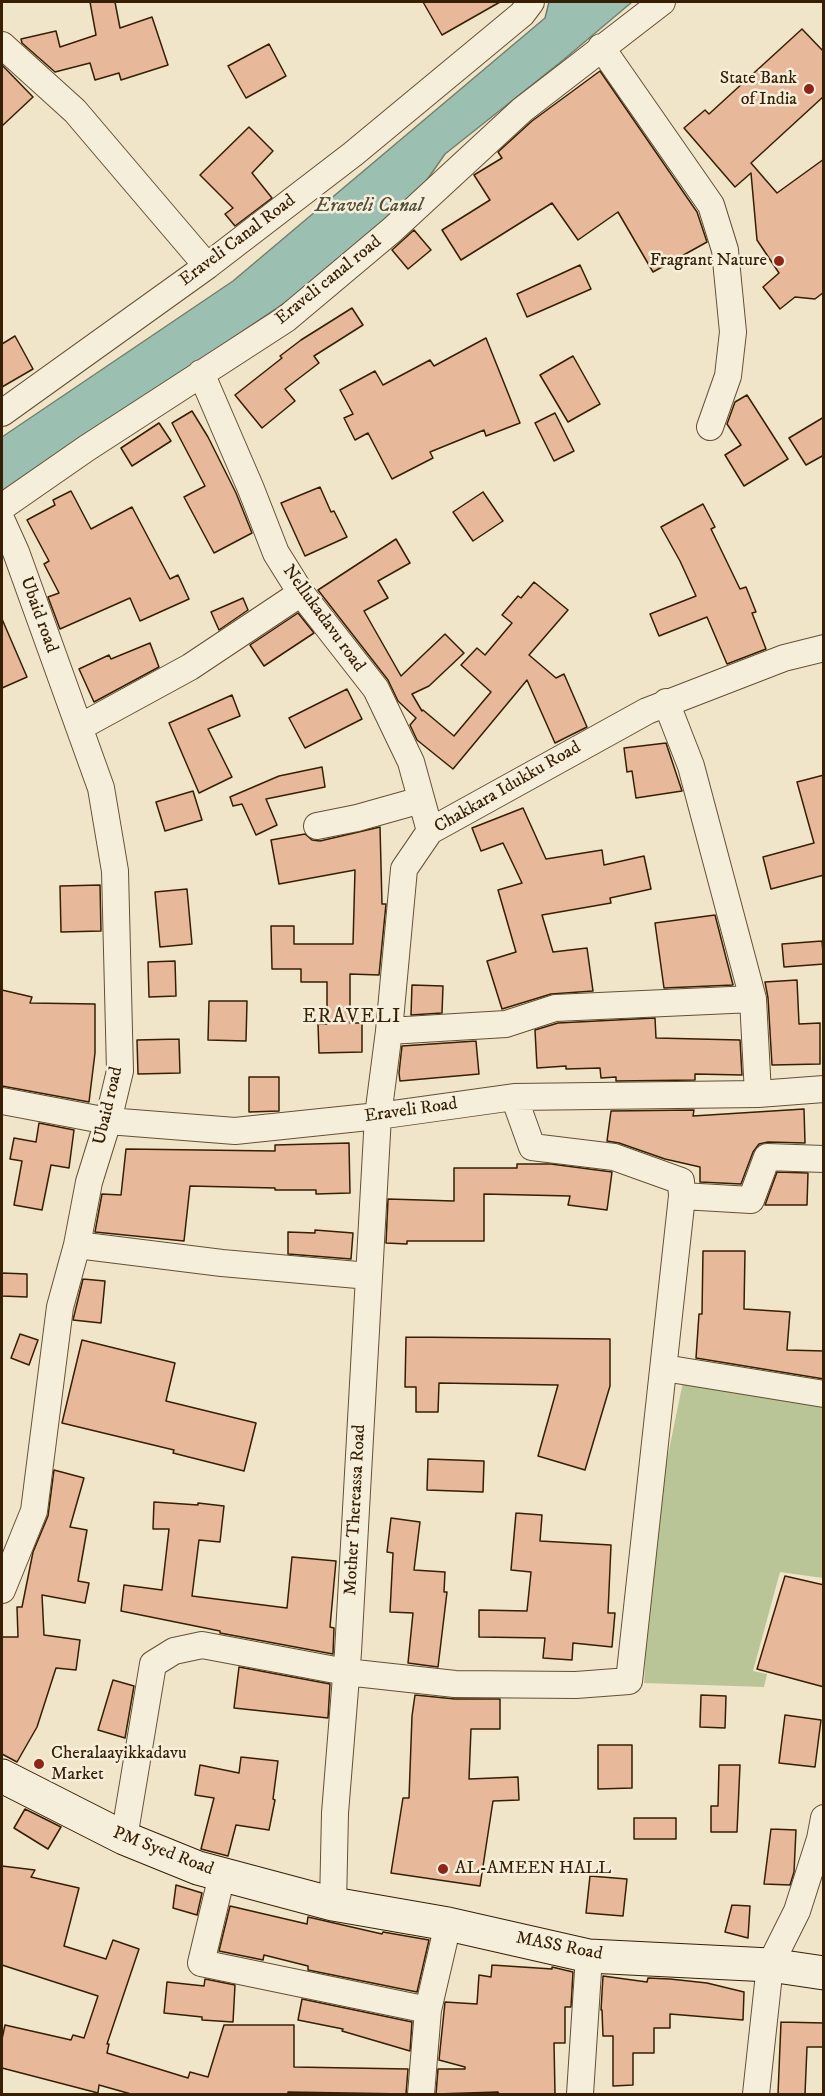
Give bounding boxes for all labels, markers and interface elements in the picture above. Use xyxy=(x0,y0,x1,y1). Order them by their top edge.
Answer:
place label: State Bank of India xyxy=(720,68,797,110)
marker: State Bank of India xyxy=(802,82,816,96)
street label: Eraveli Canal Road xyxy=(176,190,300,292)
water label: Eraveli Canal xyxy=(315,195,423,219)
street label: Eraveli canal road xyxy=(272,232,386,330)
place label: Fragrant Nature xyxy=(650,250,767,272)
marker: Fragrant Nature xyxy=(772,254,786,268)
street label: Nellukadavu road xyxy=(277,561,369,677)
street label: Ubaid road xyxy=(14,574,62,656)
street label: Chakkara Idukku Road xyxy=(431,737,585,839)
district label: ERAVELI xyxy=(302,1006,402,1030)
street label: Ubaid road xyxy=(90,1065,128,1147)
street label: Eraveli Road xyxy=(363,1094,459,1128)
street label: Mother Thereassa Road xyxy=(341,1424,371,1596)
place label: Cheralaayikkadavu Market xyxy=(51,1743,187,1786)
marker: Cheralaayikkadavu Market xyxy=(32,1757,46,1771)
street label: PM Syed Road xyxy=(110,1823,216,1881)
place label: AL-AMEEN HALL xyxy=(455,1858,611,1880)
marker: AL-AMEEN HALL xyxy=(436,1862,450,1876)
street label: MASS Road xyxy=(514,1928,604,1966)

